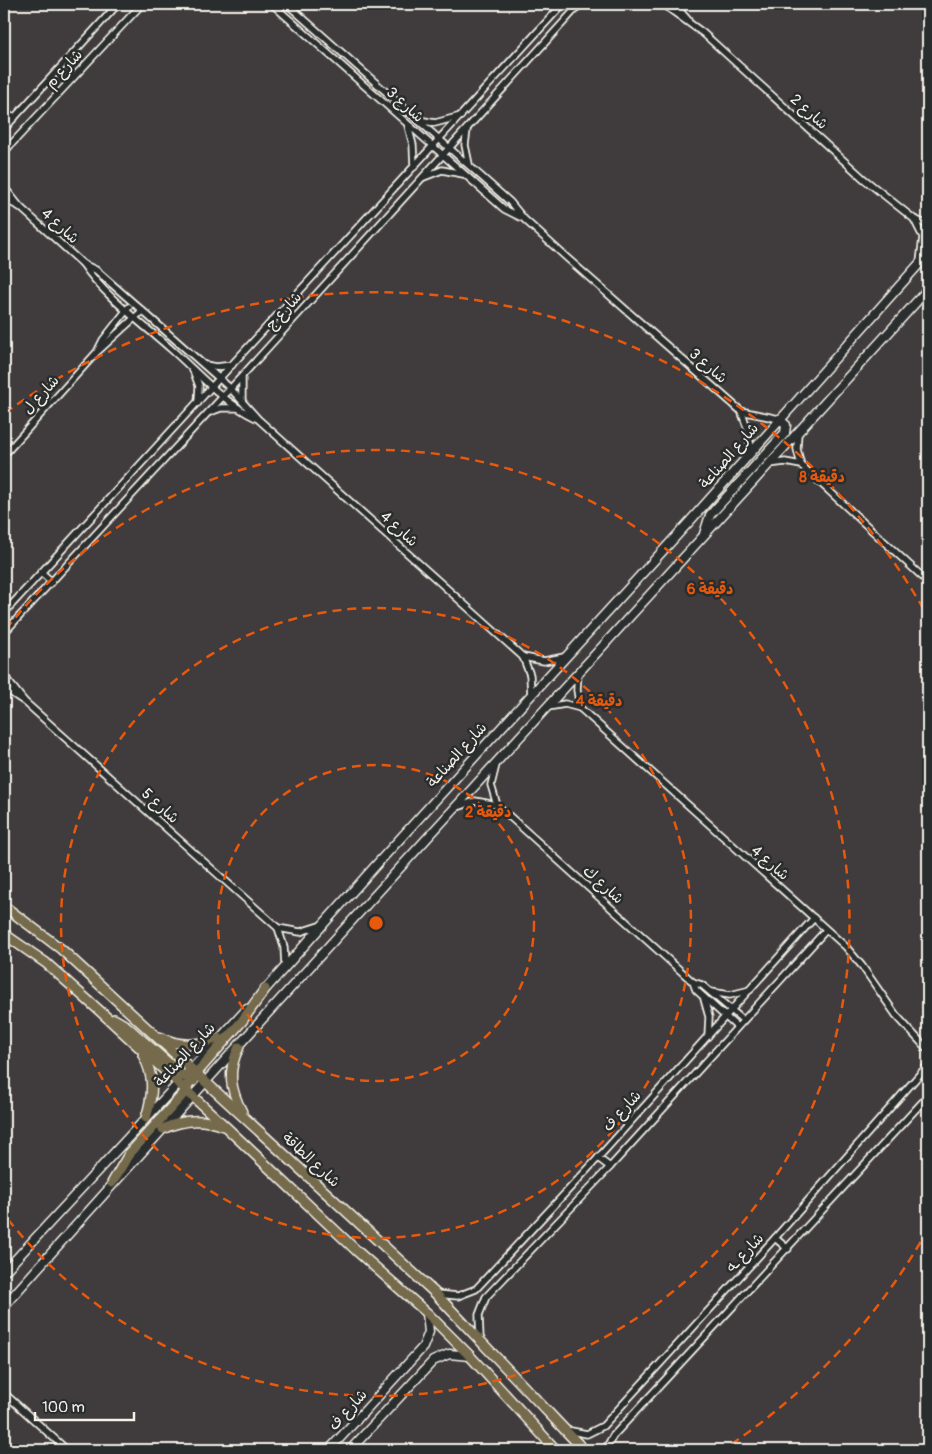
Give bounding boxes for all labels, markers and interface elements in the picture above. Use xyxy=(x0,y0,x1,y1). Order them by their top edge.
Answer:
street label: شارع م xyxy=(41,45,88,93)
street label: شارع 3 xyxy=(382,83,428,127)
street label: شارع 2 xyxy=(786,90,832,134)
street label: شارع 4 xyxy=(37,204,83,248)
street label: شارع ج xyxy=(262,288,306,334)
street label: شارع 3 xyxy=(685,344,731,388)
street label: شارع ل xyxy=(19,372,63,418)
street label: شارع الصناعة xyxy=(695,419,763,493)
text: 8 دقيقة xyxy=(799,468,845,487)
street label: شارع 4 xyxy=(376,507,422,551)
text: 6 دقيقة xyxy=(687,580,733,599)
text: 4 دقيقة xyxy=(576,692,622,711)
street label: شارع الصناعة xyxy=(423,718,491,792)
street label: شارع 5 xyxy=(137,784,183,828)
text: 2 دقيقة xyxy=(465,803,511,822)
street label: شارع 4 xyxy=(747,841,793,885)
street label: شارع ك xyxy=(579,862,627,908)
centre of rings xyxy=(367,914,385,932)
street label: شارع الصناعة xyxy=(150,1019,220,1091)
street label: شارع ف xyxy=(599,1086,645,1136)
street label: شارع الطاقة xyxy=(278,1128,344,1192)
street label: شارع ـه xyxy=(722,1229,768,1277)
street label: شارع ف xyxy=(325,1385,371,1435)
scale bar xyxy=(35,1389,134,1421)
text: 100 m xyxy=(42,1398,85,1417)

